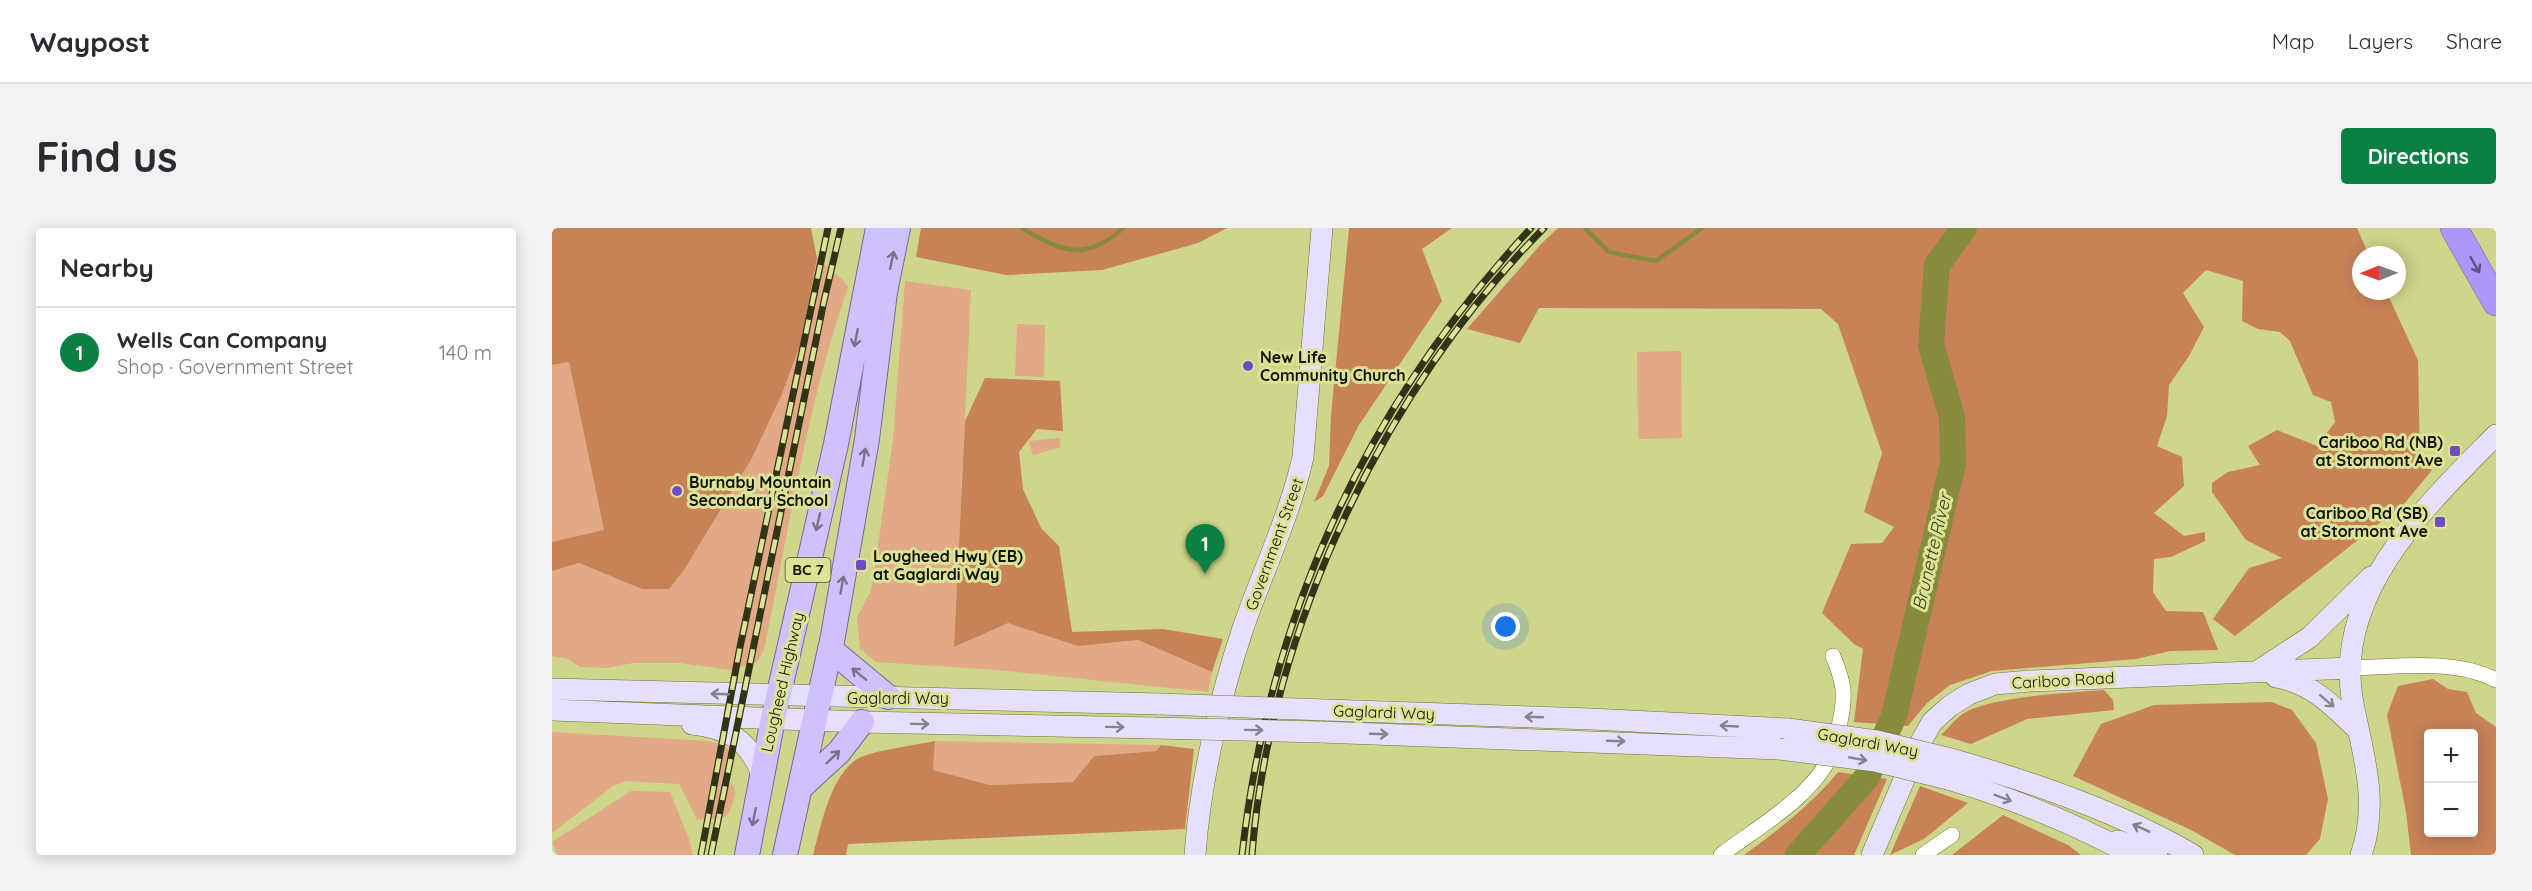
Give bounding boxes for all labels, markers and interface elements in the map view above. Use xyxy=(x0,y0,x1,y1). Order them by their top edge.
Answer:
text: Waypost xyxy=(30,24,150,59)
text: Map xyxy=(2272,28,2315,54)
text: Layers xyxy=(2348,28,2413,54)
text: Share xyxy=(2446,28,2502,54)
button: Directions xyxy=(2341,128,2496,184)
text: Find us xyxy=(36,130,178,183)
north arrow xyxy=(2352,246,2406,300)
text: Nearby xyxy=(60,251,154,284)
one-way arrow xyxy=(886,251,898,270)
one-way arrow xyxy=(2469,256,2481,273)
text: Wells Can Company xyxy=(117,326,327,354)
one-way arrow xyxy=(850,328,861,347)
text: 1 xyxy=(76,340,83,365)
text: 140 m xyxy=(439,340,492,365)
place label: New Life Community Church xyxy=(1260,347,1406,385)
text: Shop · Government Street xyxy=(117,354,354,379)
marker: New Life Community Church xyxy=(1241,359,1255,373)
place label: Cariboo Rd (NB) at Stormont Ave xyxy=(2316,432,2443,470)
marker: Cariboo Rd (NB) at Stormont Ave xyxy=(2448,444,2462,458)
one-way arrow xyxy=(859,447,870,467)
place label: Burnaby Mountain Secondary School xyxy=(689,472,831,510)
street label: Government Street xyxy=(1241,475,1307,613)
marker: Burnaby Mountain Secondary School xyxy=(670,484,684,498)
water label: Brunette River xyxy=(1907,489,1957,613)
place label: Cariboo Rd (SB) at Stormont Ave xyxy=(2301,503,2428,541)
one-way arrow xyxy=(812,512,824,531)
marker: Cariboo Rd (SB) at Stormont Ave xyxy=(2433,515,2447,529)
pin: 1 xyxy=(1186,524,1224,574)
place label: Lougheed Hwy (EB) at Gaglardi Way xyxy=(873,546,1023,584)
road number: BC 7 xyxy=(786,558,830,582)
marker: Lougheed Hwy (EB) at Gaglardi Way xyxy=(854,558,868,572)
one-way arrow xyxy=(837,576,848,596)
street label: Lougheed Highway xyxy=(756,610,808,754)
your location xyxy=(1491,612,1520,641)
one-way arrow xyxy=(851,667,867,680)
street label: Cariboo Road xyxy=(2011,667,2115,693)
one-way arrow xyxy=(710,688,730,700)
street label: Gaglardi Way xyxy=(847,688,949,708)
one-way arrow xyxy=(2319,694,2334,708)
street label: Gaglardi Way xyxy=(1333,700,1435,724)
one-way arrow xyxy=(1525,711,1545,723)
one-way arrow xyxy=(910,718,930,729)
one-way arrow xyxy=(1720,721,1740,732)
one-way arrow xyxy=(1105,722,1125,733)
street label: Gaglardi Way xyxy=(1816,723,1920,761)
one-way arrow xyxy=(1244,725,1264,736)
one-way arrow xyxy=(1368,728,1388,739)
map controls xyxy=(2424,729,2478,837)
button: + xyxy=(2424,729,2478,783)
one-way arrow xyxy=(1605,736,1625,747)
one-way arrow xyxy=(825,750,840,765)
one-way arrow xyxy=(1848,753,1867,764)
button: − xyxy=(2424,783,2478,837)
one-way arrow xyxy=(1993,793,2012,804)
one-way arrow xyxy=(748,807,759,827)
one-way arrow xyxy=(2133,822,2151,833)

